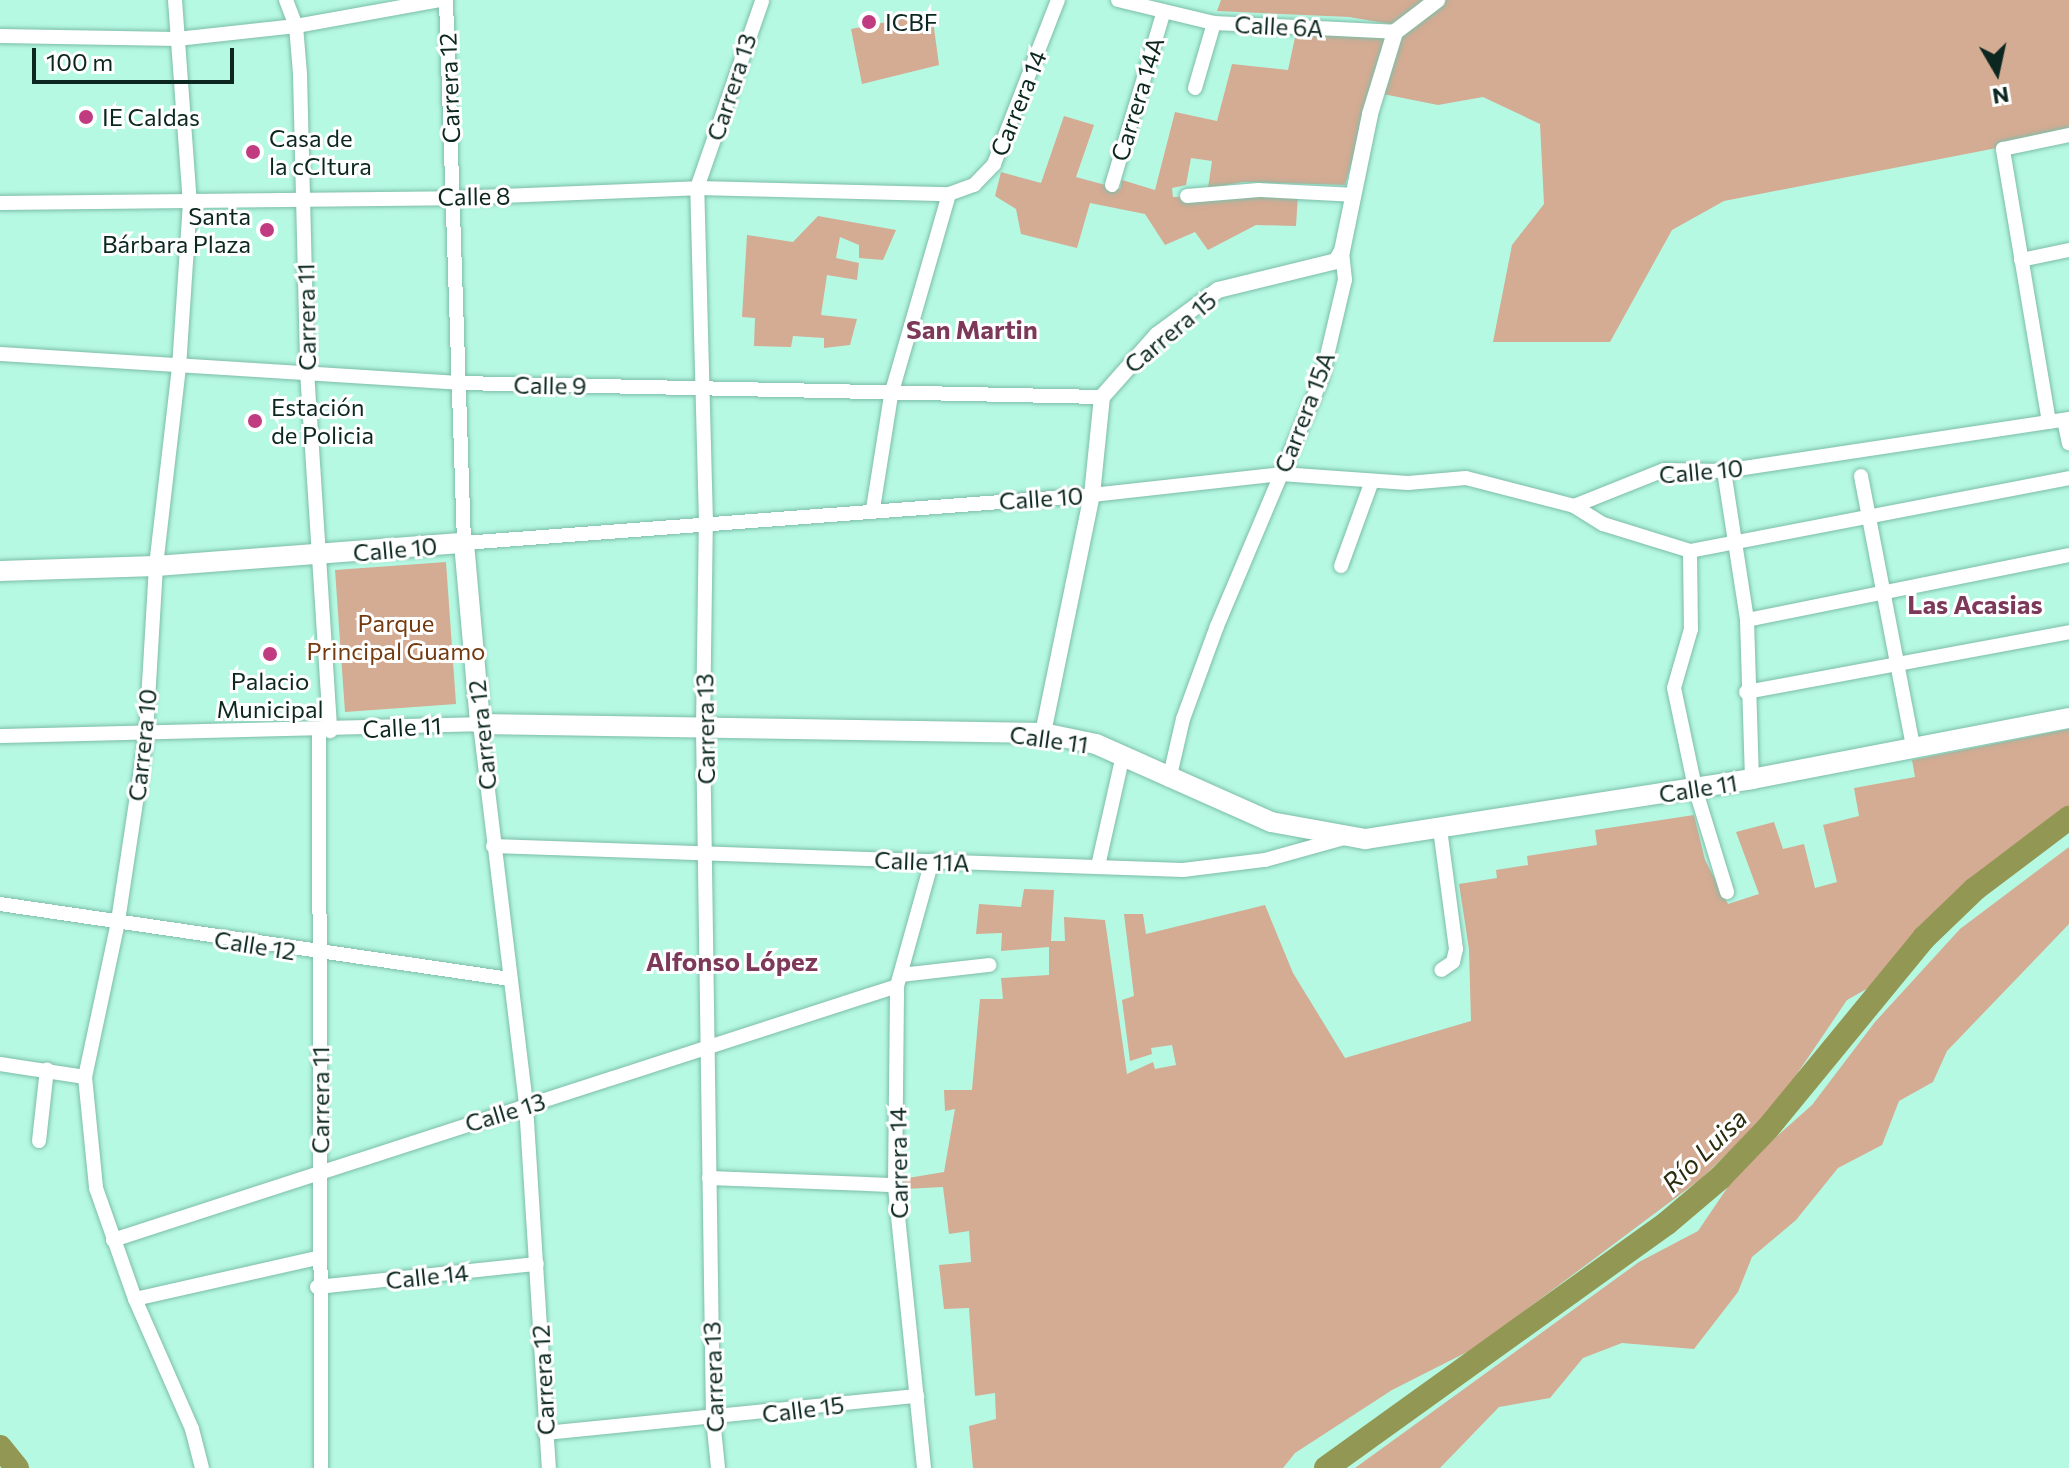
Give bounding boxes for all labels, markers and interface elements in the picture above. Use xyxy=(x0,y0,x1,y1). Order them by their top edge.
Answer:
place label: ICBF xyxy=(885,8,937,36)
street label: Calle 6A xyxy=(1234,9,1324,43)
marker: ICBF xyxy=(860,13,878,31)
street label: Carrera 13 xyxy=(700,30,762,144)
scale bar xyxy=(36,32,238,82)
street label: Carrera 12 xyxy=(433,32,465,144)
north arrow xyxy=(1957,32,2037,112)
street label: Carrera 14A xyxy=(1104,34,1170,164)
street label: Carrera 14 xyxy=(984,46,1052,160)
text: 100 m xyxy=(46,47,113,76)
text: N xyxy=(1991,82,2011,111)
place label: IE Caldas xyxy=(102,103,200,131)
marker: IE Caldas xyxy=(77,108,95,126)
place label: Casa de la cCltura xyxy=(269,124,372,180)
marker: Casa de la cCltura xyxy=(244,143,262,161)
street label: Calle 8 xyxy=(437,181,511,211)
place label: Santa Bárbara Plaza xyxy=(102,202,251,258)
marker: Santa Bárbara Plaza xyxy=(258,221,276,239)
street label: Carrera 11 xyxy=(291,263,321,371)
street label: Carrera 15 xyxy=(1118,285,1222,379)
district label: San Martin xyxy=(906,313,1038,345)
street label: Carrera 15A xyxy=(1268,348,1340,476)
street label: Calle 9 xyxy=(513,370,587,400)
place label: Estación de Policia xyxy=(271,393,374,449)
marker: Estación de Policia xyxy=(246,412,264,430)
street label: Calle 10 xyxy=(1658,453,1744,489)
street label: Calle 10 xyxy=(998,481,1084,515)
street label: Calle 10 xyxy=(352,531,438,567)
district label: Las Acasias xyxy=(1907,588,2043,620)
park label: Parque Principal Guamo xyxy=(307,609,485,665)
marker: Palacio Municipal xyxy=(261,645,279,663)
place label: Palacio Municipal xyxy=(216,667,324,723)
street label: Carrera 13 xyxy=(690,673,720,785)
street label: Carrera 12 xyxy=(462,679,502,791)
street label: Carrera 10 xyxy=(122,687,162,803)
street label: Calle 11 xyxy=(362,711,442,743)
street label: Calle 11 xyxy=(1008,719,1090,759)
street label: Calle 11 xyxy=(1657,768,1739,808)
street label: Calle 11A xyxy=(874,845,970,877)
street label: Calle 12 xyxy=(212,924,298,966)
district label: Alfonso López xyxy=(646,945,818,977)
street label: Carrera 11 xyxy=(306,1046,334,1154)
street label: Calle 13 xyxy=(461,1086,549,1138)
water label: Río Luisa xyxy=(1655,1102,1753,1198)
street label: Carrera 14 xyxy=(883,1107,913,1219)
street label: Calle 14 xyxy=(384,1257,470,1295)
street label: Carrera 13 xyxy=(697,1321,729,1433)
street label: Carrera 12 xyxy=(526,1324,560,1436)
street label: Calle 15 xyxy=(760,1390,846,1428)

